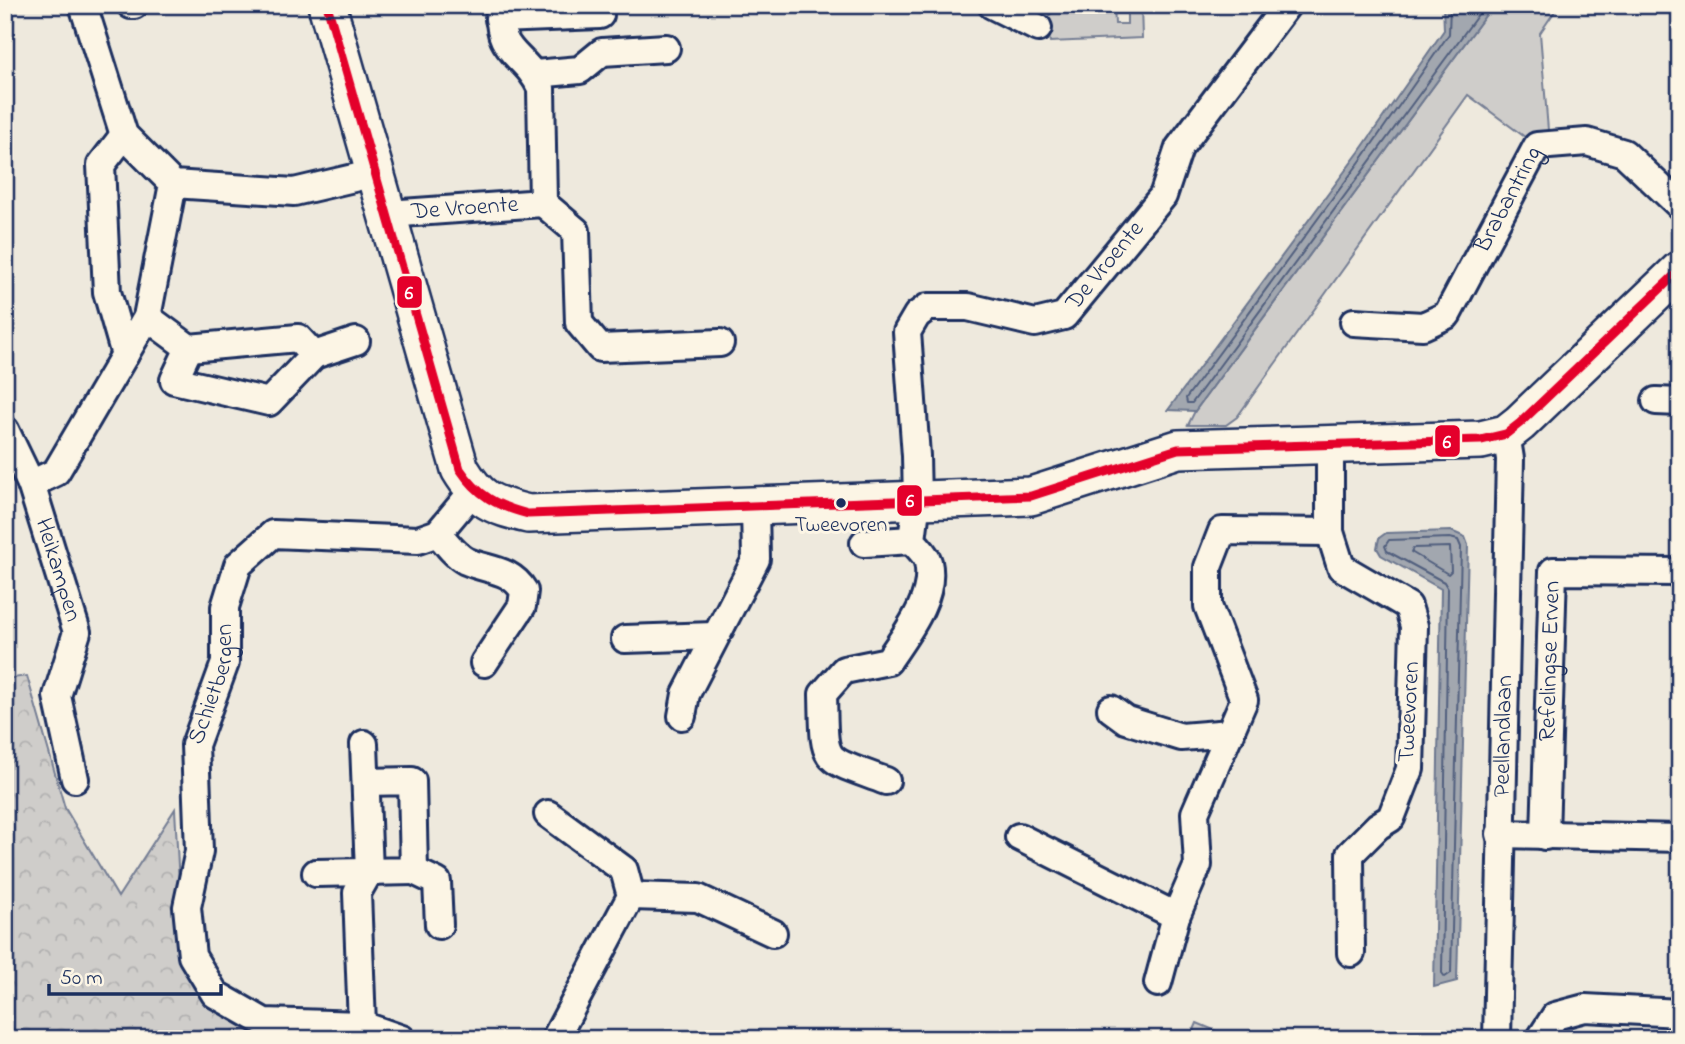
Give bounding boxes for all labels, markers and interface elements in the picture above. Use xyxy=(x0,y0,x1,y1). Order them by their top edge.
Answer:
street label: Brabantring xyxy=(1465,140,1551,260)
street label: De Vroente xyxy=(409,187,520,230)
street label: De Vroente xyxy=(1057,213,1153,319)
line badge: 6 xyxy=(396,275,423,309)
text: 6 xyxy=(405,281,414,308)
line badge: 6 xyxy=(1434,424,1461,458)
text: 6 xyxy=(1443,430,1452,457)
line badge: 6 xyxy=(896,484,923,517)
text: 6 xyxy=(906,489,915,516)
marker: Tweevoren xyxy=(834,496,848,510)
place label: Tweevoren xyxy=(795,510,887,542)
street label: Heikampen xyxy=(25,514,90,626)
street label: Refelingse Erven xyxy=(1530,580,1570,742)
street label: Schietbergen xyxy=(179,624,243,749)
street label: Tweevoren xyxy=(1390,660,1430,764)
street label: Peellandlaan xyxy=(1485,675,1523,798)
scale bar xyxy=(49,953,220,997)
text: 50 m xyxy=(60,964,103,994)

